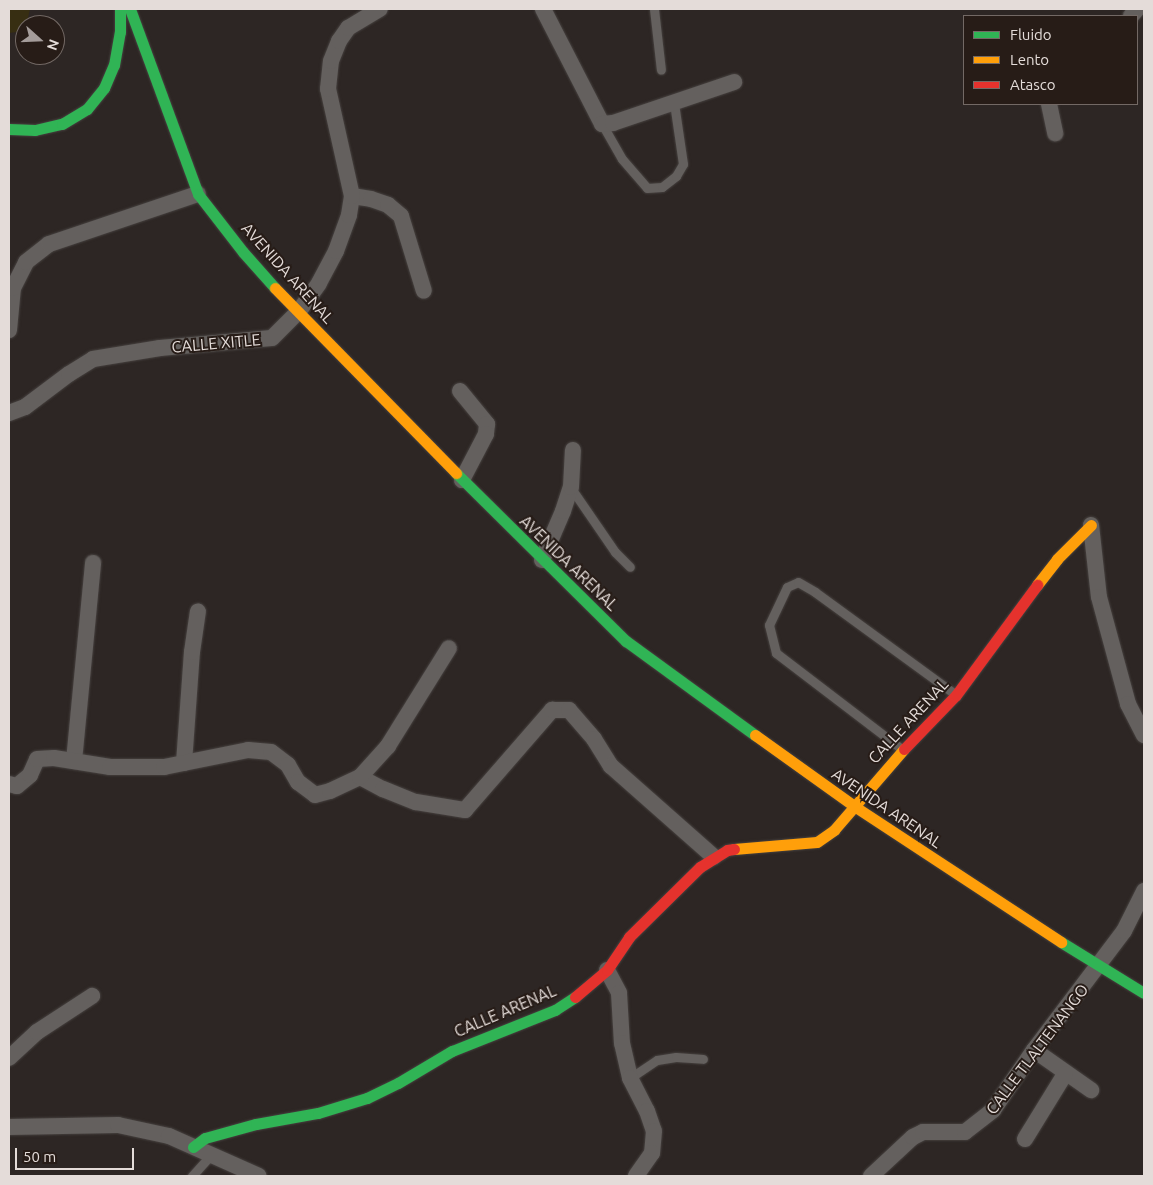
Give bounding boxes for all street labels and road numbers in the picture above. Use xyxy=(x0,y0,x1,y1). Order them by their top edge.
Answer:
street label: AVENIDA ARENAL xyxy=(238,219,338,327)
street label: CALLE XITLE xyxy=(171,330,261,356)
street label: AVENIDA ARENAL xyxy=(516,511,622,615)
street label: CALLE ARENAL xyxy=(864,675,952,767)
street label: AVENIDA ARENAL xyxy=(828,764,946,852)
street label: CALLE TLALTENANGO xyxy=(982,980,1092,1118)
street label: CALLE ARENAL xyxy=(451,981,559,1041)

